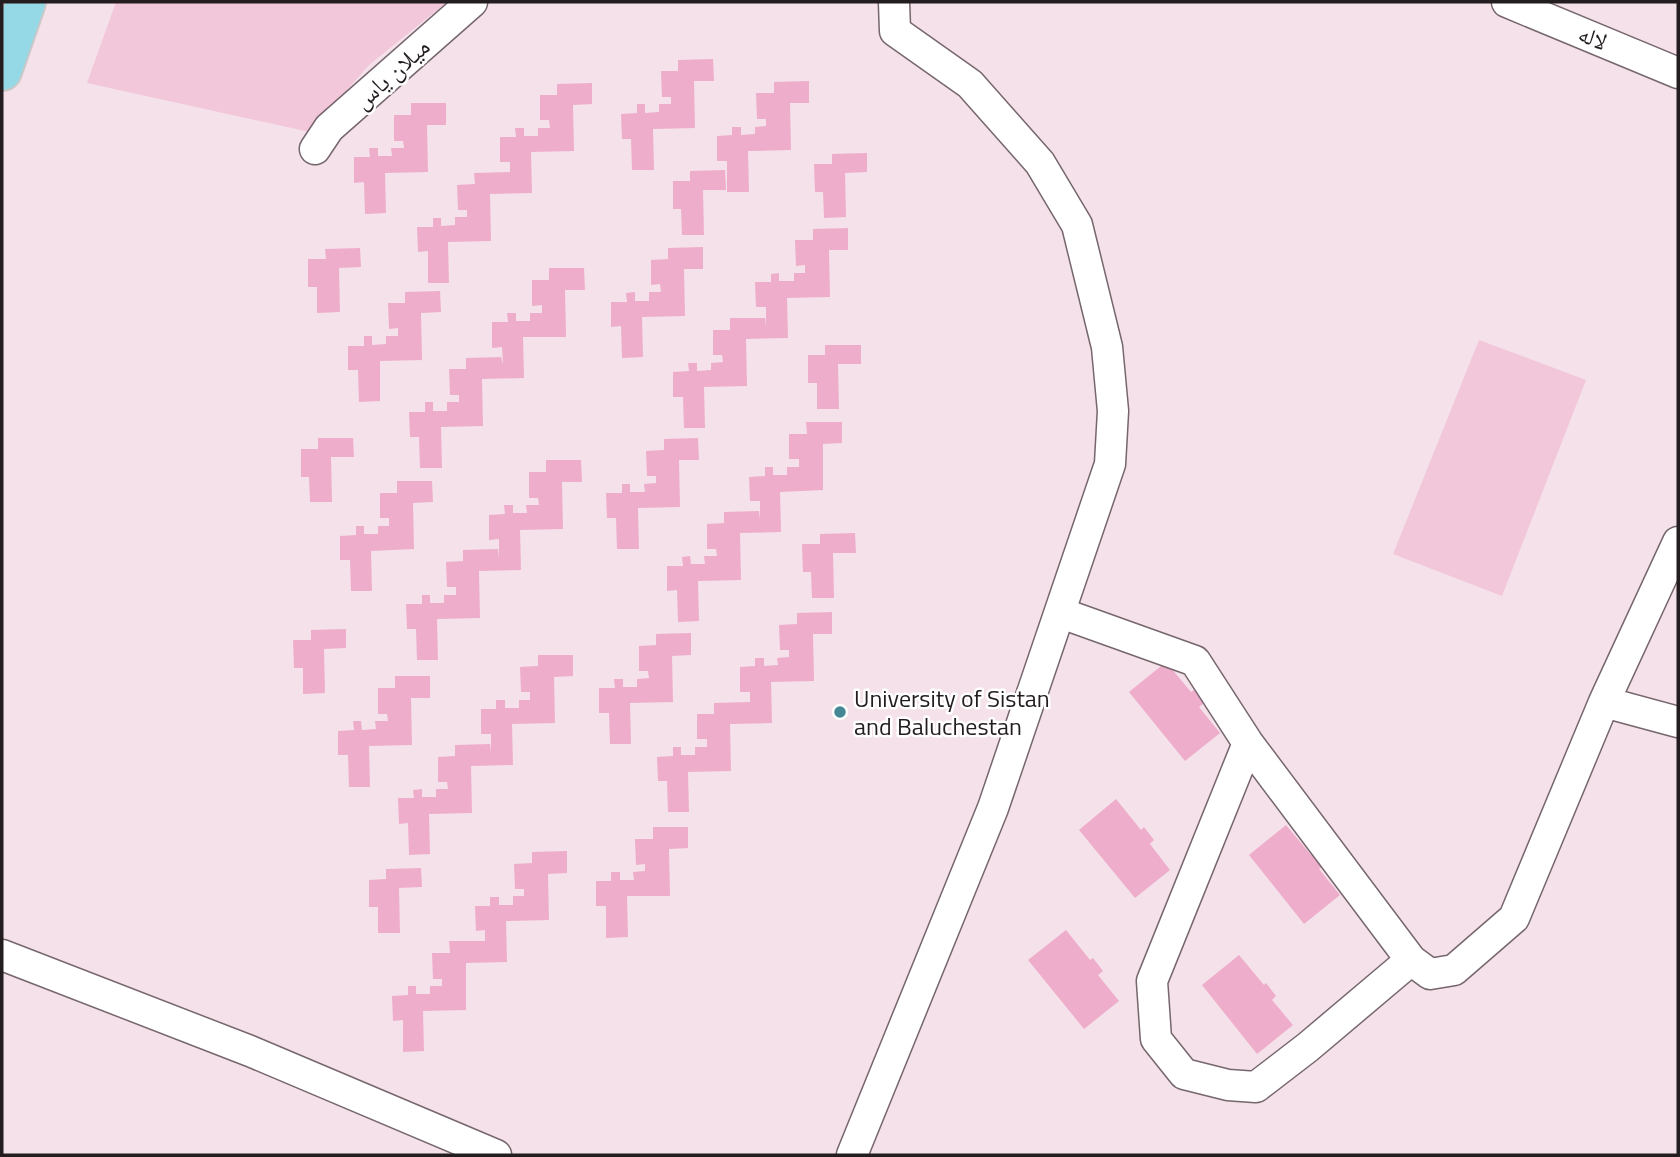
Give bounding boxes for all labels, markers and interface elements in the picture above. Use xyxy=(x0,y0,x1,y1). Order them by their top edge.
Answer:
street label: لاله xyxy=(1573,15,1613,59)
street label: میلان یاس xyxy=(345,29,437,117)
place label: University of Sistan and Baluchestan xyxy=(854,680,1050,744)
marker: University of Sistan and Baluchestan xyxy=(832,704,848,720)

